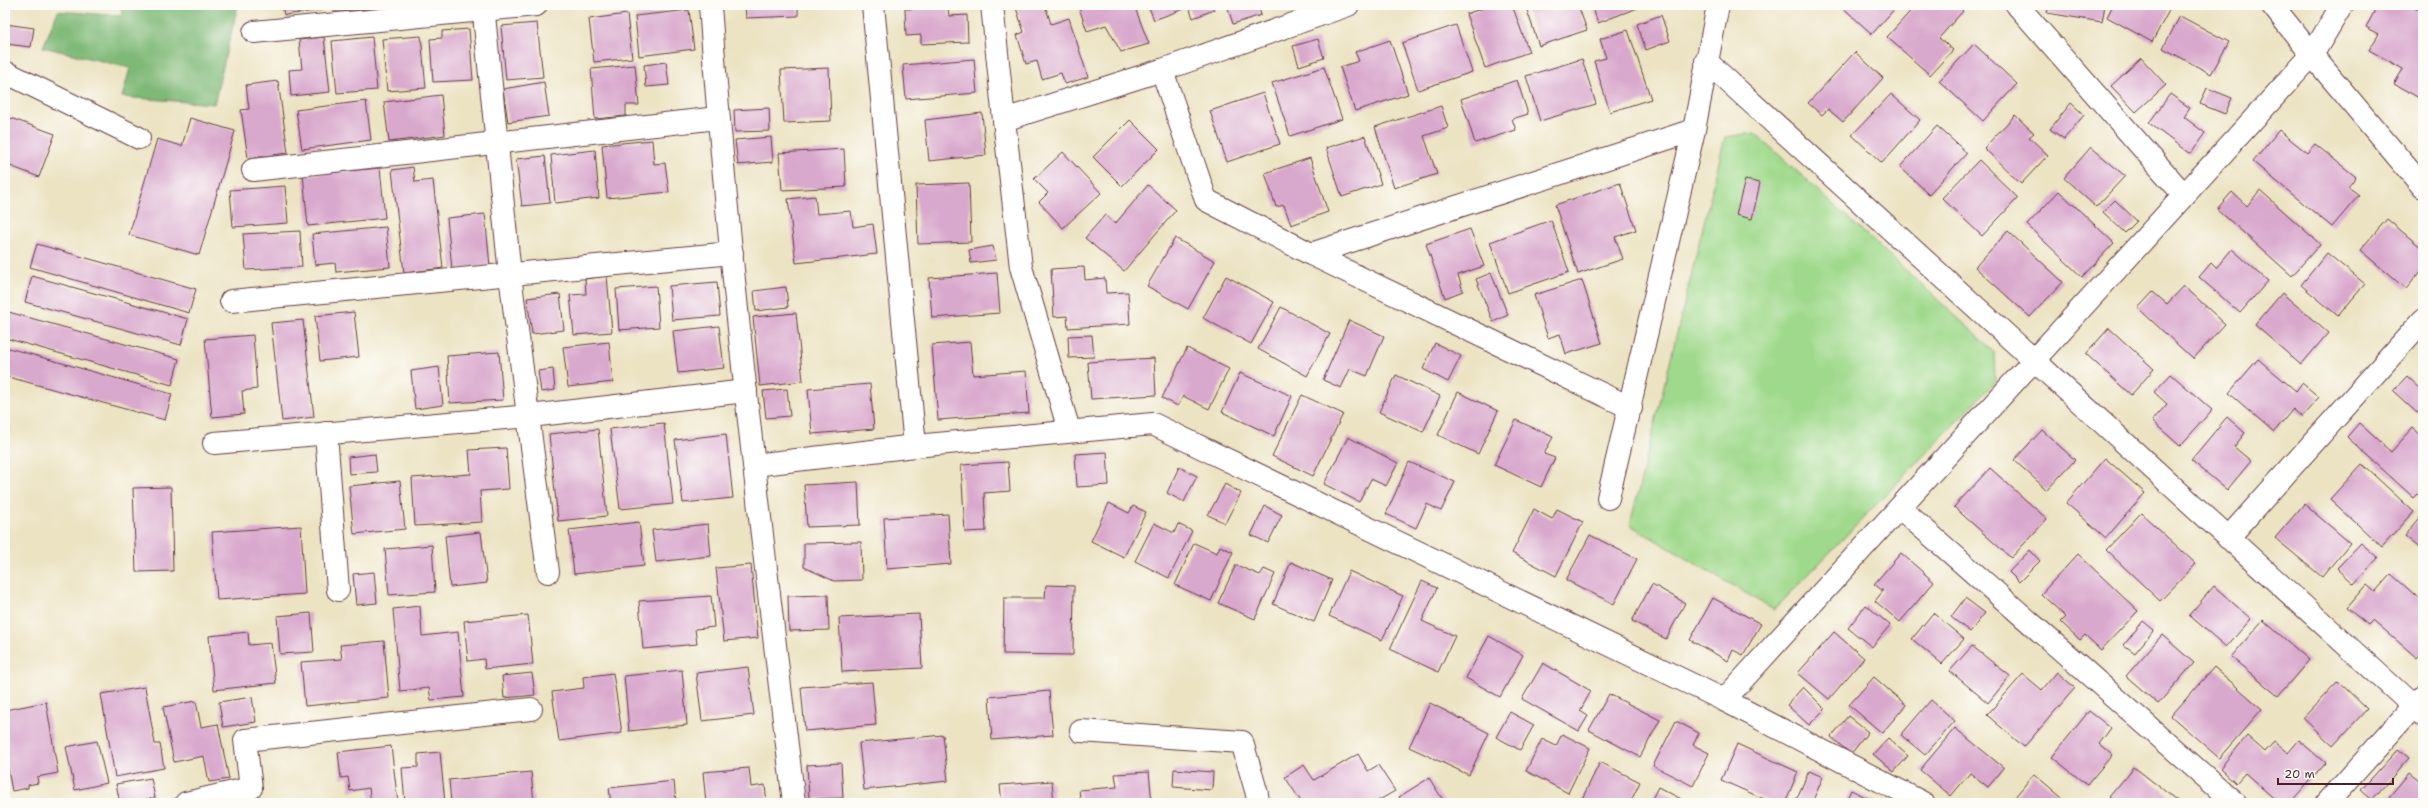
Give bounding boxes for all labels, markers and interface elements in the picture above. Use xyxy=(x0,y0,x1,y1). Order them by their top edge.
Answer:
scale bar xyxy=(2278,760,2393,786)
text: 20 m xyxy=(2284,766,2315,782)

